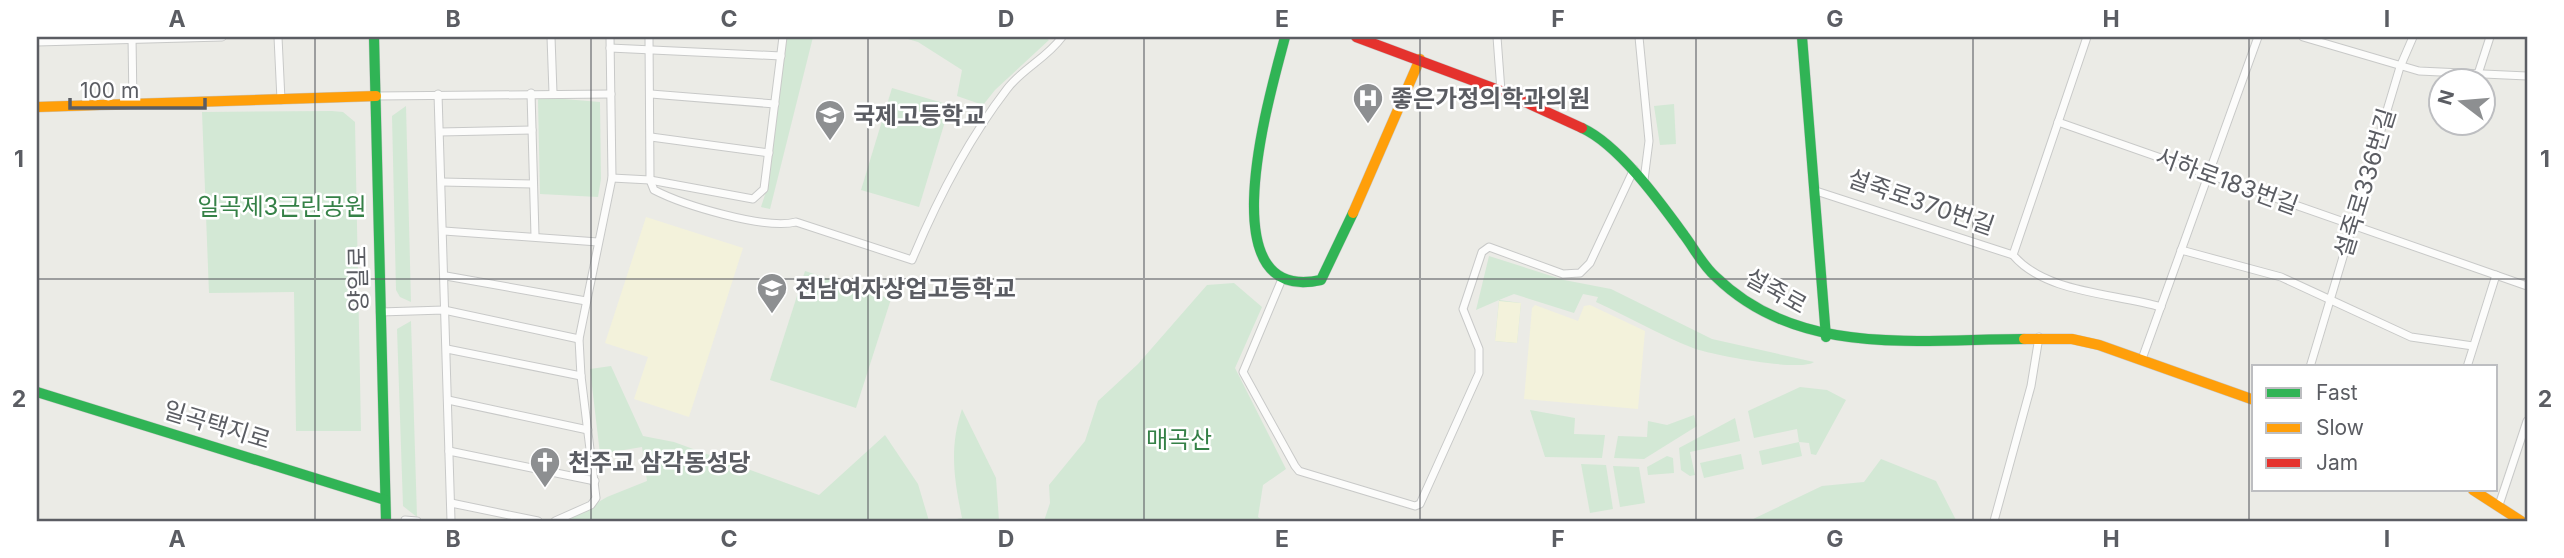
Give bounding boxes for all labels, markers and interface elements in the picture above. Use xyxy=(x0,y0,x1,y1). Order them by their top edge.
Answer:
text: A xyxy=(168,5,186,33)
text: B xyxy=(445,5,461,33)
text: C xyxy=(720,5,738,33)
text: D xyxy=(998,5,1014,33)
text: E xyxy=(1275,5,1289,33)
text: F xyxy=(1551,5,1565,33)
text: G xyxy=(1826,5,1844,33)
text: H xyxy=(2102,5,2120,33)
text: I xyxy=(2384,5,2390,33)
scale bar xyxy=(70,66,205,110)
north arrow xyxy=(2428,66,2498,136)
text: 100 m xyxy=(80,78,139,103)
hospital icon: 좋은가정의학과의원 xyxy=(1351,81,1385,125)
place label: 좋은가정의학과의원 xyxy=(1391,84,1590,113)
text: N xyxy=(2433,87,2459,108)
school or university icon: 국제고등학교 xyxy=(813,98,847,142)
place label: 국제고등학교 xyxy=(853,101,985,130)
street label: 설죽로336번길 xyxy=(2328,105,2402,261)
street label: 서하로183번길 xyxy=(2152,142,2302,220)
text: 1 xyxy=(14,145,24,173)
text: 1 xyxy=(2540,145,2550,173)
street label: 설죽로370번길 xyxy=(1844,163,1998,241)
park label: 일곡제3근린공원 xyxy=(197,192,367,221)
street label: 양일로 xyxy=(343,246,373,312)
street label: 설죽로 xyxy=(1740,262,1812,320)
school or university icon: 전남여자상업고등학교 xyxy=(755,271,789,315)
place label: 전남여자상업고등학교 xyxy=(795,274,1016,303)
legend xyxy=(2252,365,2498,491)
text: Fast xyxy=(2316,380,2358,405)
text: 2 xyxy=(12,385,26,413)
text: 2 xyxy=(2538,385,2552,413)
street label: 일곡택지로 xyxy=(160,395,274,455)
text: Slow xyxy=(2316,415,2364,440)
park label: 매곡산 xyxy=(1146,425,1212,454)
church icon: 천주교 삼각동성당 xyxy=(528,445,562,489)
place label: 천주교 삼각동성당 xyxy=(568,448,750,477)
text: Jam xyxy=(2316,450,2358,475)
text: A xyxy=(168,525,186,553)
text: B xyxy=(445,525,461,553)
text: C xyxy=(720,525,738,553)
text: D xyxy=(998,525,1014,553)
text: E xyxy=(1275,525,1289,553)
text: F xyxy=(1551,525,1565,553)
text: G xyxy=(1826,525,1844,553)
text: H xyxy=(2102,525,2120,553)
text: I xyxy=(2384,525,2390,553)

